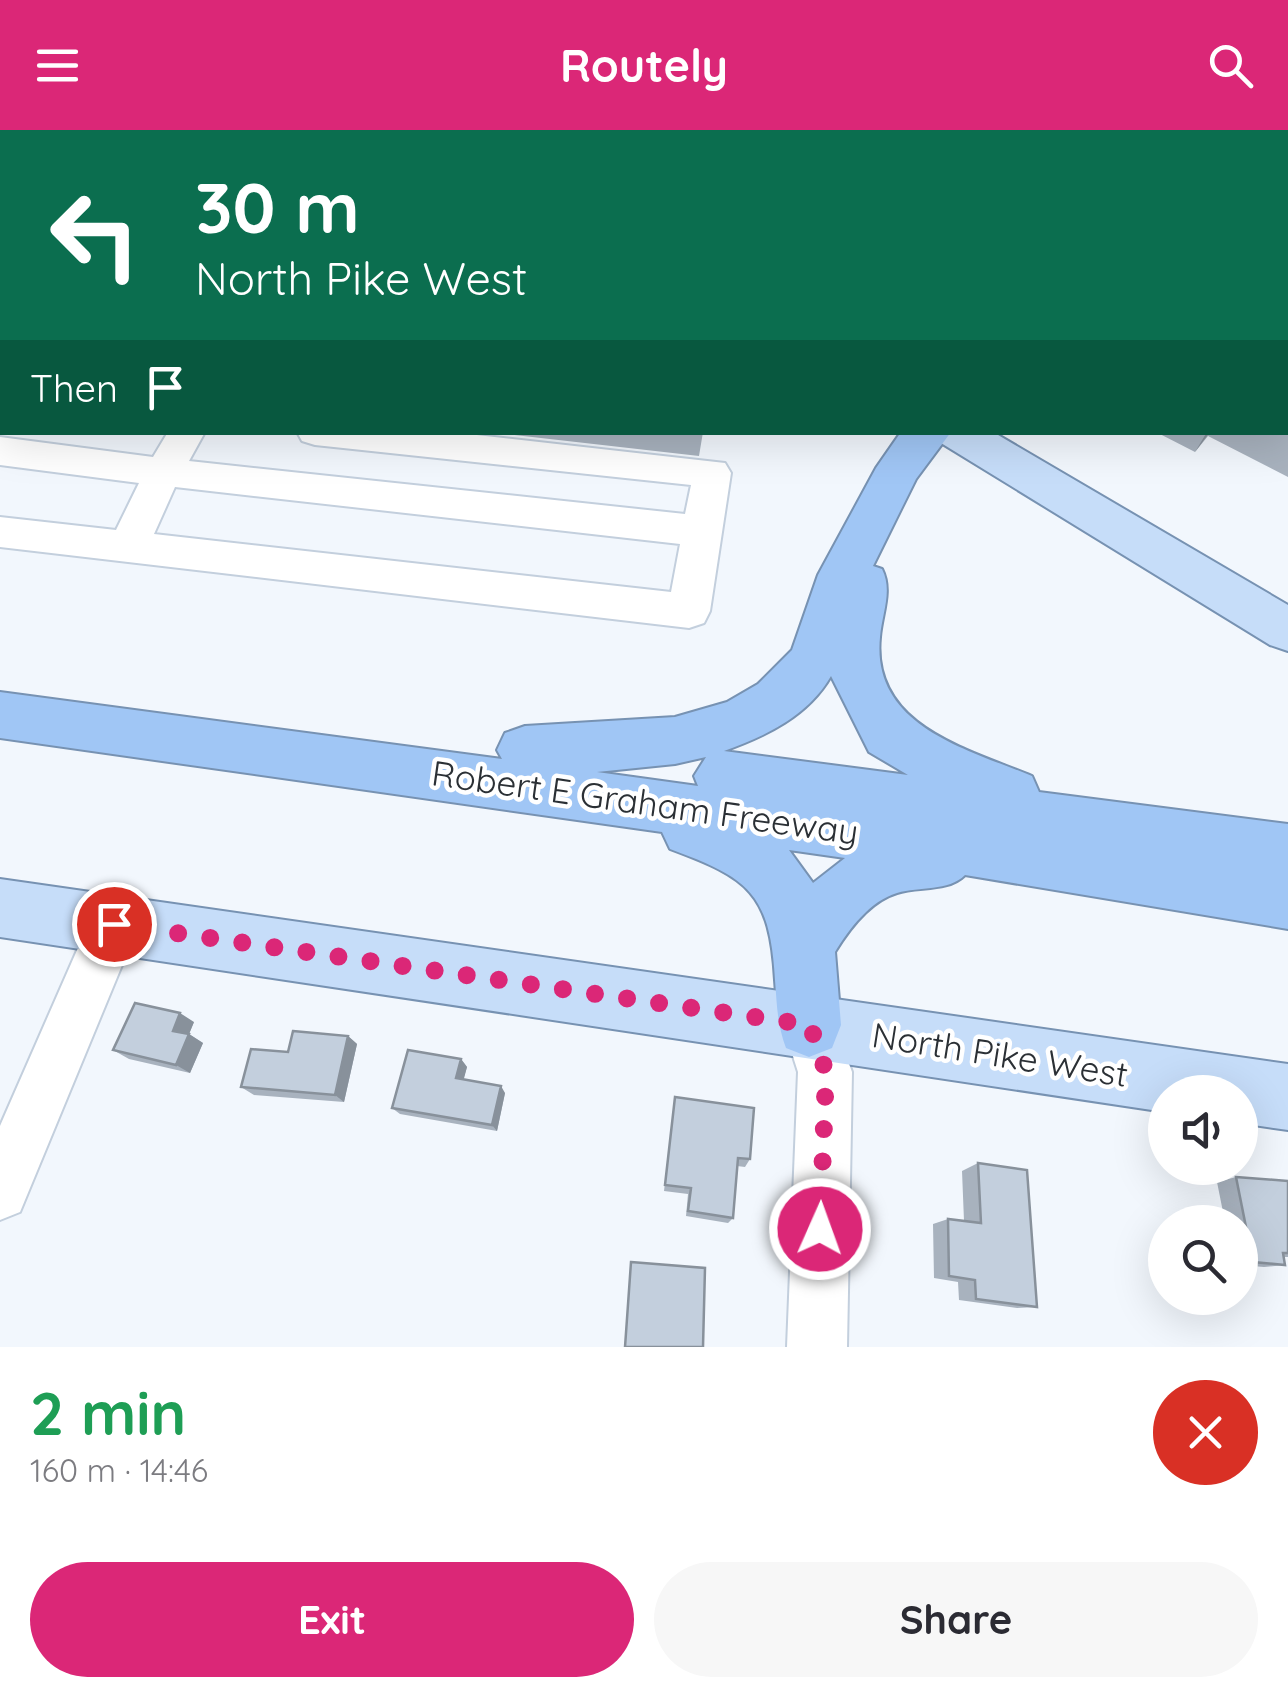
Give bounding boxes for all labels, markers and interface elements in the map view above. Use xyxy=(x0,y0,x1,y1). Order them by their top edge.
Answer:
text: Routely xyxy=(560,37,728,93)
icon: menu xyxy=(30,38,85,93)
icon: search xyxy=(1203,38,1258,93)
text: 30 m xyxy=(195,163,360,251)
icon: left xyxy=(30,170,160,300)
text: North Pike West xyxy=(195,250,527,306)
icon: arrive xyxy=(138,360,193,415)
text: Then xyxy=(30,364,118,412)
street label: Robert E Graham Freeway xyxy=(429,750,861,854)
pin xyxy=(72,882,157,967)
icon: arrive xyxy=(87,897,142,952)
street label: North Pike West xyxy=(869,1012,1131,1096)
map controls xyxy=(1148,1075,1258,1315)
button: sound xyxy=(1148,1075,1258,1185)
position arrow xyxy=(768,1177,872,1281)
button: search xyxy=(1148,1205,1258,1315)
text: 2 min xyxy=(30,1375,186,1450)
button: close xyxy=(1153,1380,1258,1485)
text: 160 m · 14:46 xyxy=(30,1450,208,1490)
button: Exit xyxy=(30,1562,634,1677)
button: Share xyxy=(654,1562,1258,1677)

